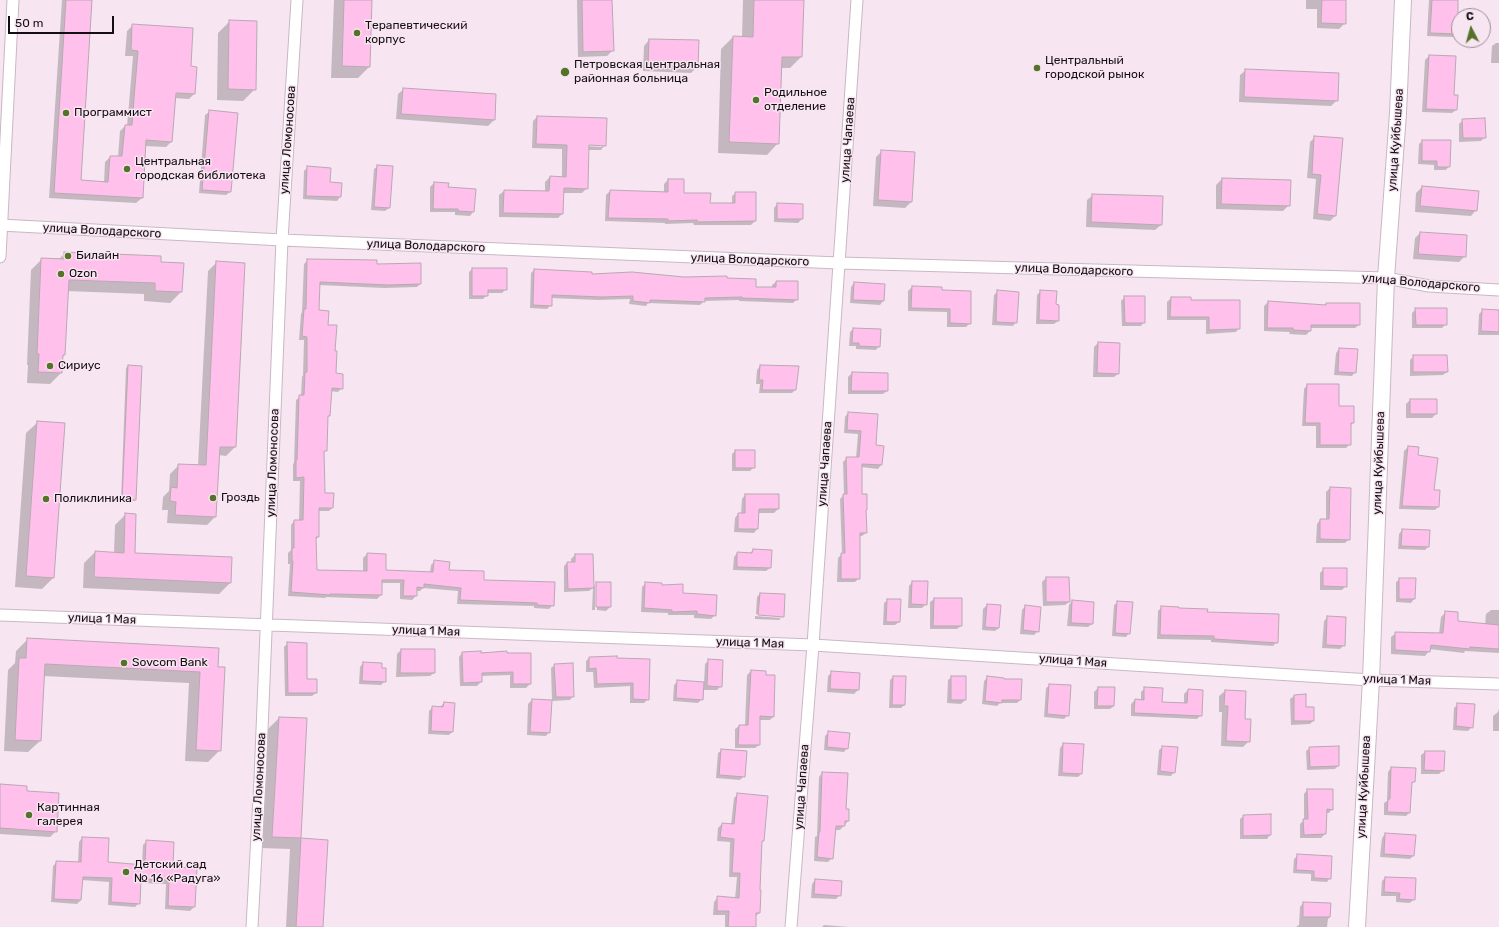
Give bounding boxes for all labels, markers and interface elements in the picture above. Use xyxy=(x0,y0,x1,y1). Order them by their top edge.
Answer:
scale bar xyxy=(10,8,116,34)
north arrow xyxy=(1451,8,1491,48)
text: С xyxy=(1465,10,1474,23)
text: 50 m xyxy=(15,16,43,30)
place label: Терапевтический корпус xyxy=(365,19,467,47)
marker: Терапевтический корпус xyxy=(352,28,362,38)
place label: Центральный городской рынок xyxy=(1045,54,1144,82)
place label: Петровская центральная районная больница xyxy=(574,58,720,86)
marker: Центральный городской рынок xyxy=(1032,63,1042,73)
marker: Петровская центральная районная больница xyxy=(559,66,571,78)
street label: улица Ломоносова xyxy=(277,85,299,195)
place label: Родильное отделение xyxy=(764,86,827,114)
street label: улица Куйбышева xyxy=(1385,88,1407,192)
marker: Родильное отделение xyxy=(751,95,761,105)
street label: улица Чапаева xyxy=(838,97,858,183)
place label: Программист xyxy=(74,106,152,120)
marker: Программист xyxy=(61,108,71,118)
place label: Центральная городская библиотека xyxy=(135,155,266,183)
marker: Центральная городская библиотека xyxy=(122,164,132,174)
street label: улица Володарского xyxy=(42,221,162,241)
street label: улица Володарского xyxy=(366,237,486,255)
place label: Билайн xyxy=(76,249,119,263)
marker: Билайн xyxy=(63,251,73,261)
street label: улица Володарского xyxy=(690,251,810,269)
street label: улица Володарского xyxy=(1014,261,1134,279)
place label: Ozon xyxy=(69,267,97,281)
marker: Ozon xyxy=(56,269,66,279)
street label: улица Володарского xyxy=(1361,271,1481,295)
place label: Сириус xyxy=(58,359,101,373)
marker: Сириус xyxy=(45,361,55,371)
street label: улица Ломоносова xyxy=(264,408,282,518)
street label: улица Куйбышева xyxy=(1370,411,1388,515)
street label: улица Чапаева xyxy=(815,421,835,507)
place label: Гроздь xyxy=(221,491,260,505)
place label: Поликлиника xyxy=(54,492,132,506)
marker: Гроздь xyxy=(208,493,218,503)
marker: Поликлиника xyxy=(41,494,51,504)
street label: улица 1 Мая xyxy=(68,611,136,627)
street label: улица 1 Мая xyxy=(392,623,460,639)
street label: улица 1 Мая xyxy=(716,635,784,651)
street label: улица 1 Мая xyxy=(1038,651,1108,671)
place label: Sovcom Bank xyxy=(132,656,208,670)
marker: Sovcom Bank xyxy=(119,658,129,668)
street label: улица 1 Мая xyxy=(1363,672,1431,688)
street label: улица Ломоносова xyxy=(249,732,269,842)
street label: улица Куйбышева xyxy=(1354,735,1374,839)
street label: улица Чапаева xyxy=(792,744,812,830)
place label: Картинная галерея xyxy=(37,801,100,829)
marker: Картинная галерея xyxy=(24,810,34,820)
place label: Детский сад № 16 «Радуга» xyxy=(134,858,221,886)
marker: Детский сад № 16 «Радуга» xyxy=(121,867,131,877)

